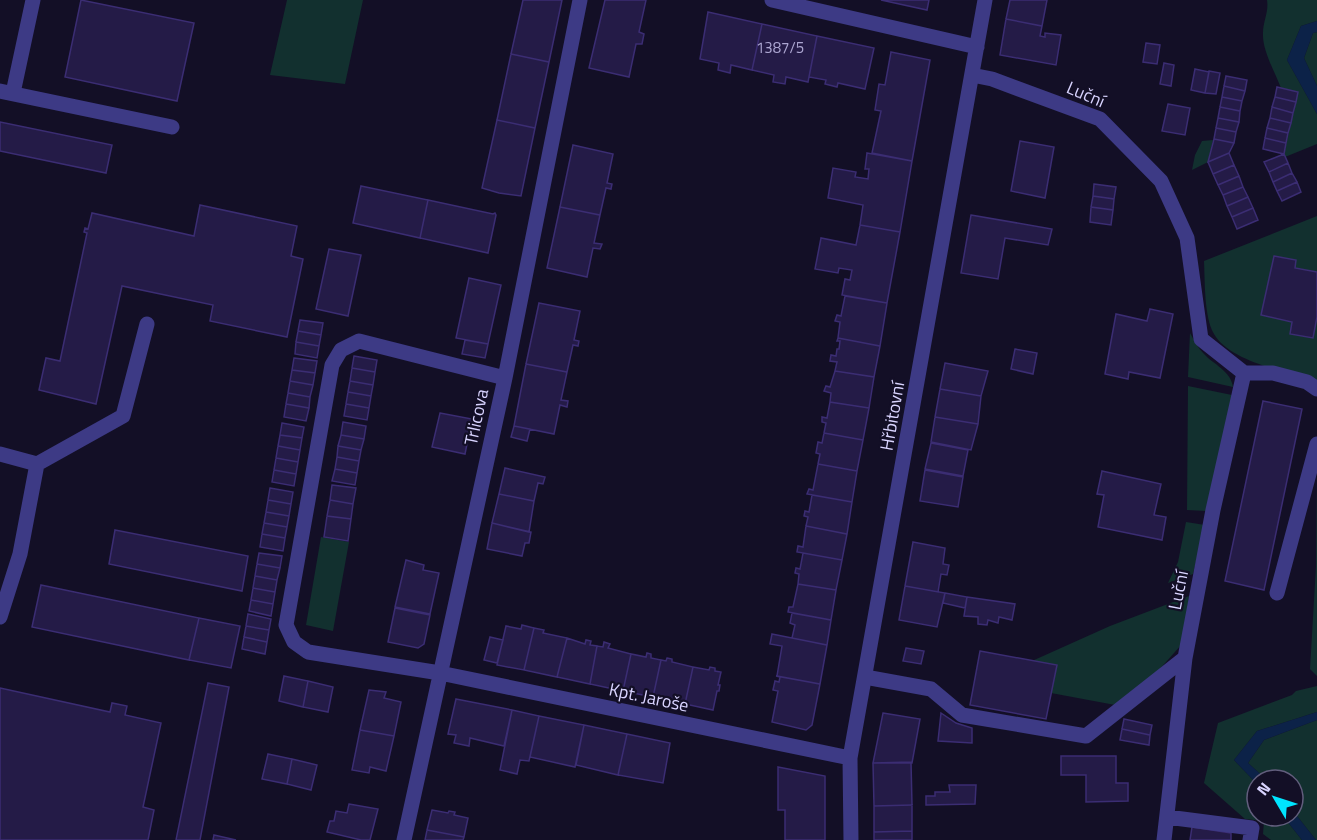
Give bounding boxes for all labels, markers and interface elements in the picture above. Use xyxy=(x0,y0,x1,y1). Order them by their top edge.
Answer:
house number: 1387/5 xyxy=(756,36,804,59)
street label: Luční xyxy=(1063,74,1111,115)
street label: Hřbitovní xyxy=(873,377,912,453)
street label: Trlicova xyxy=(457,386,495,448)
street label: Luční xyxy=(1161,566,1195,612)
street label: Kpt. Jaroše xyxy=(607,675,691,719)
north arrow xyxy=(1245,768,1305,828)
text: N xyxy=(1251,777,1276,800)

